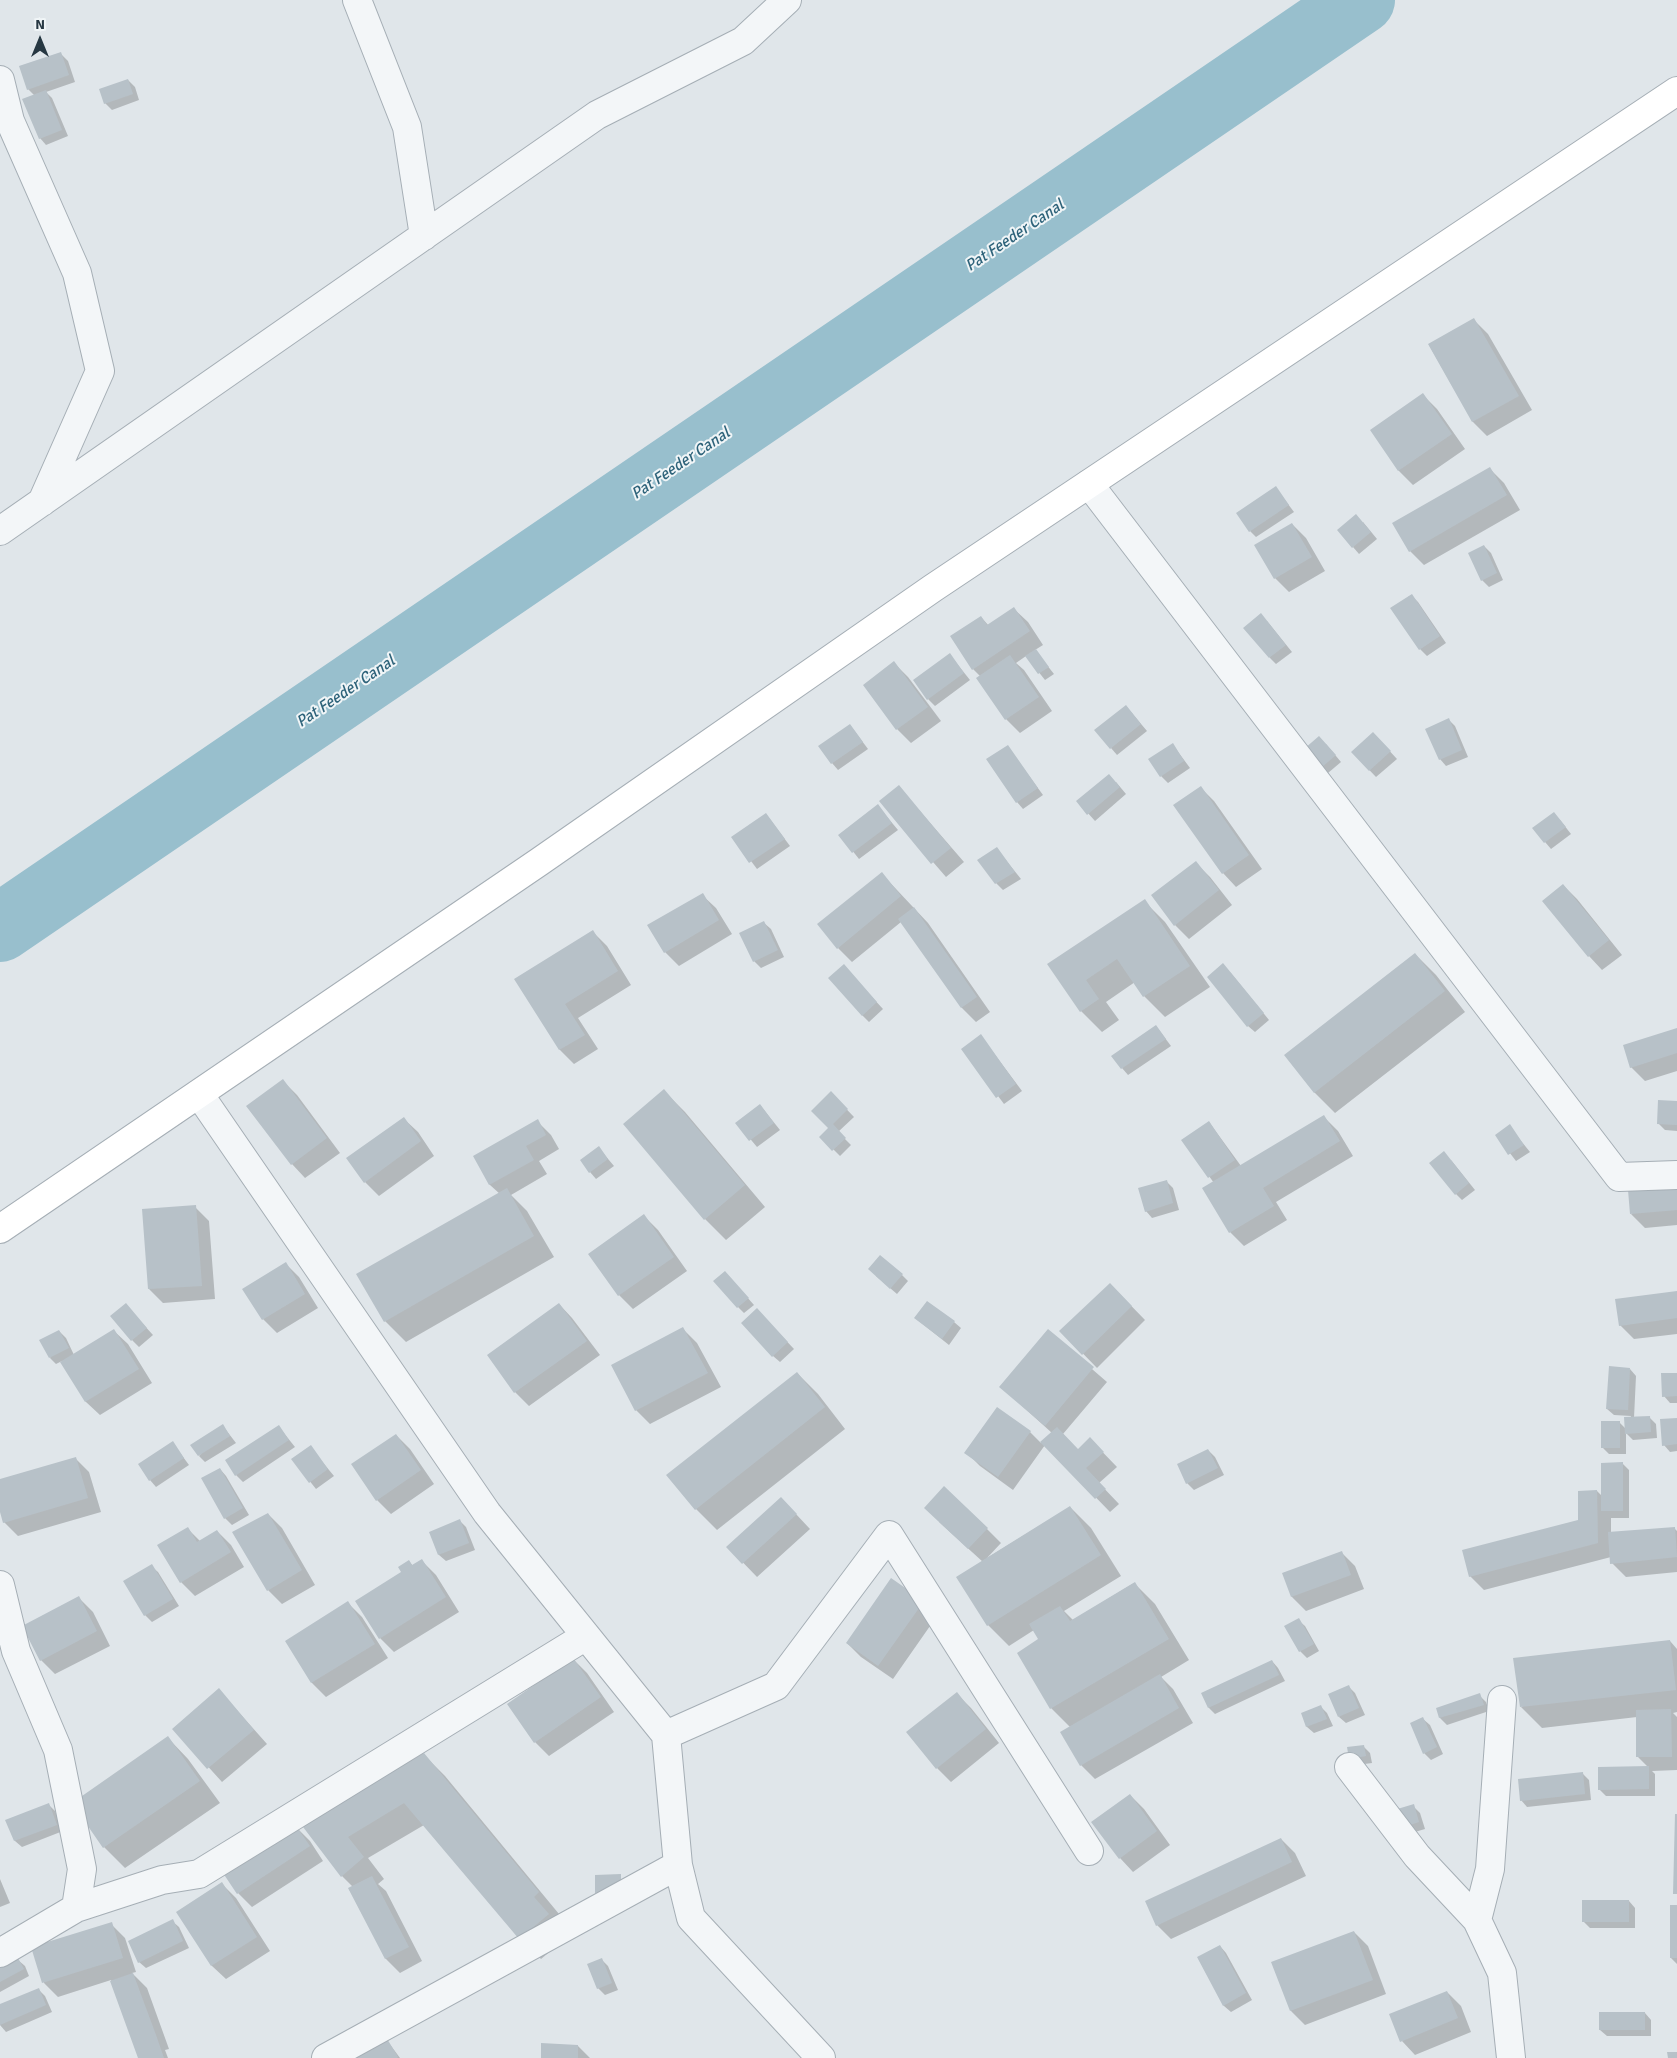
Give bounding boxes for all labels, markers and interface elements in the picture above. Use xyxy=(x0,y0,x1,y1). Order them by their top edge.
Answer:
north arrow xyxy=(15,15,65,65)
text: N xyxy=(35,16,45,33)
water label: Pat Feeder Canal xyxy=(962,196,1068,276)
water label: Pat Feeder Canal xyxy=(628,424,734,504)
water label: Pat Feeder Canal xyxy=(293,652,399,732)

